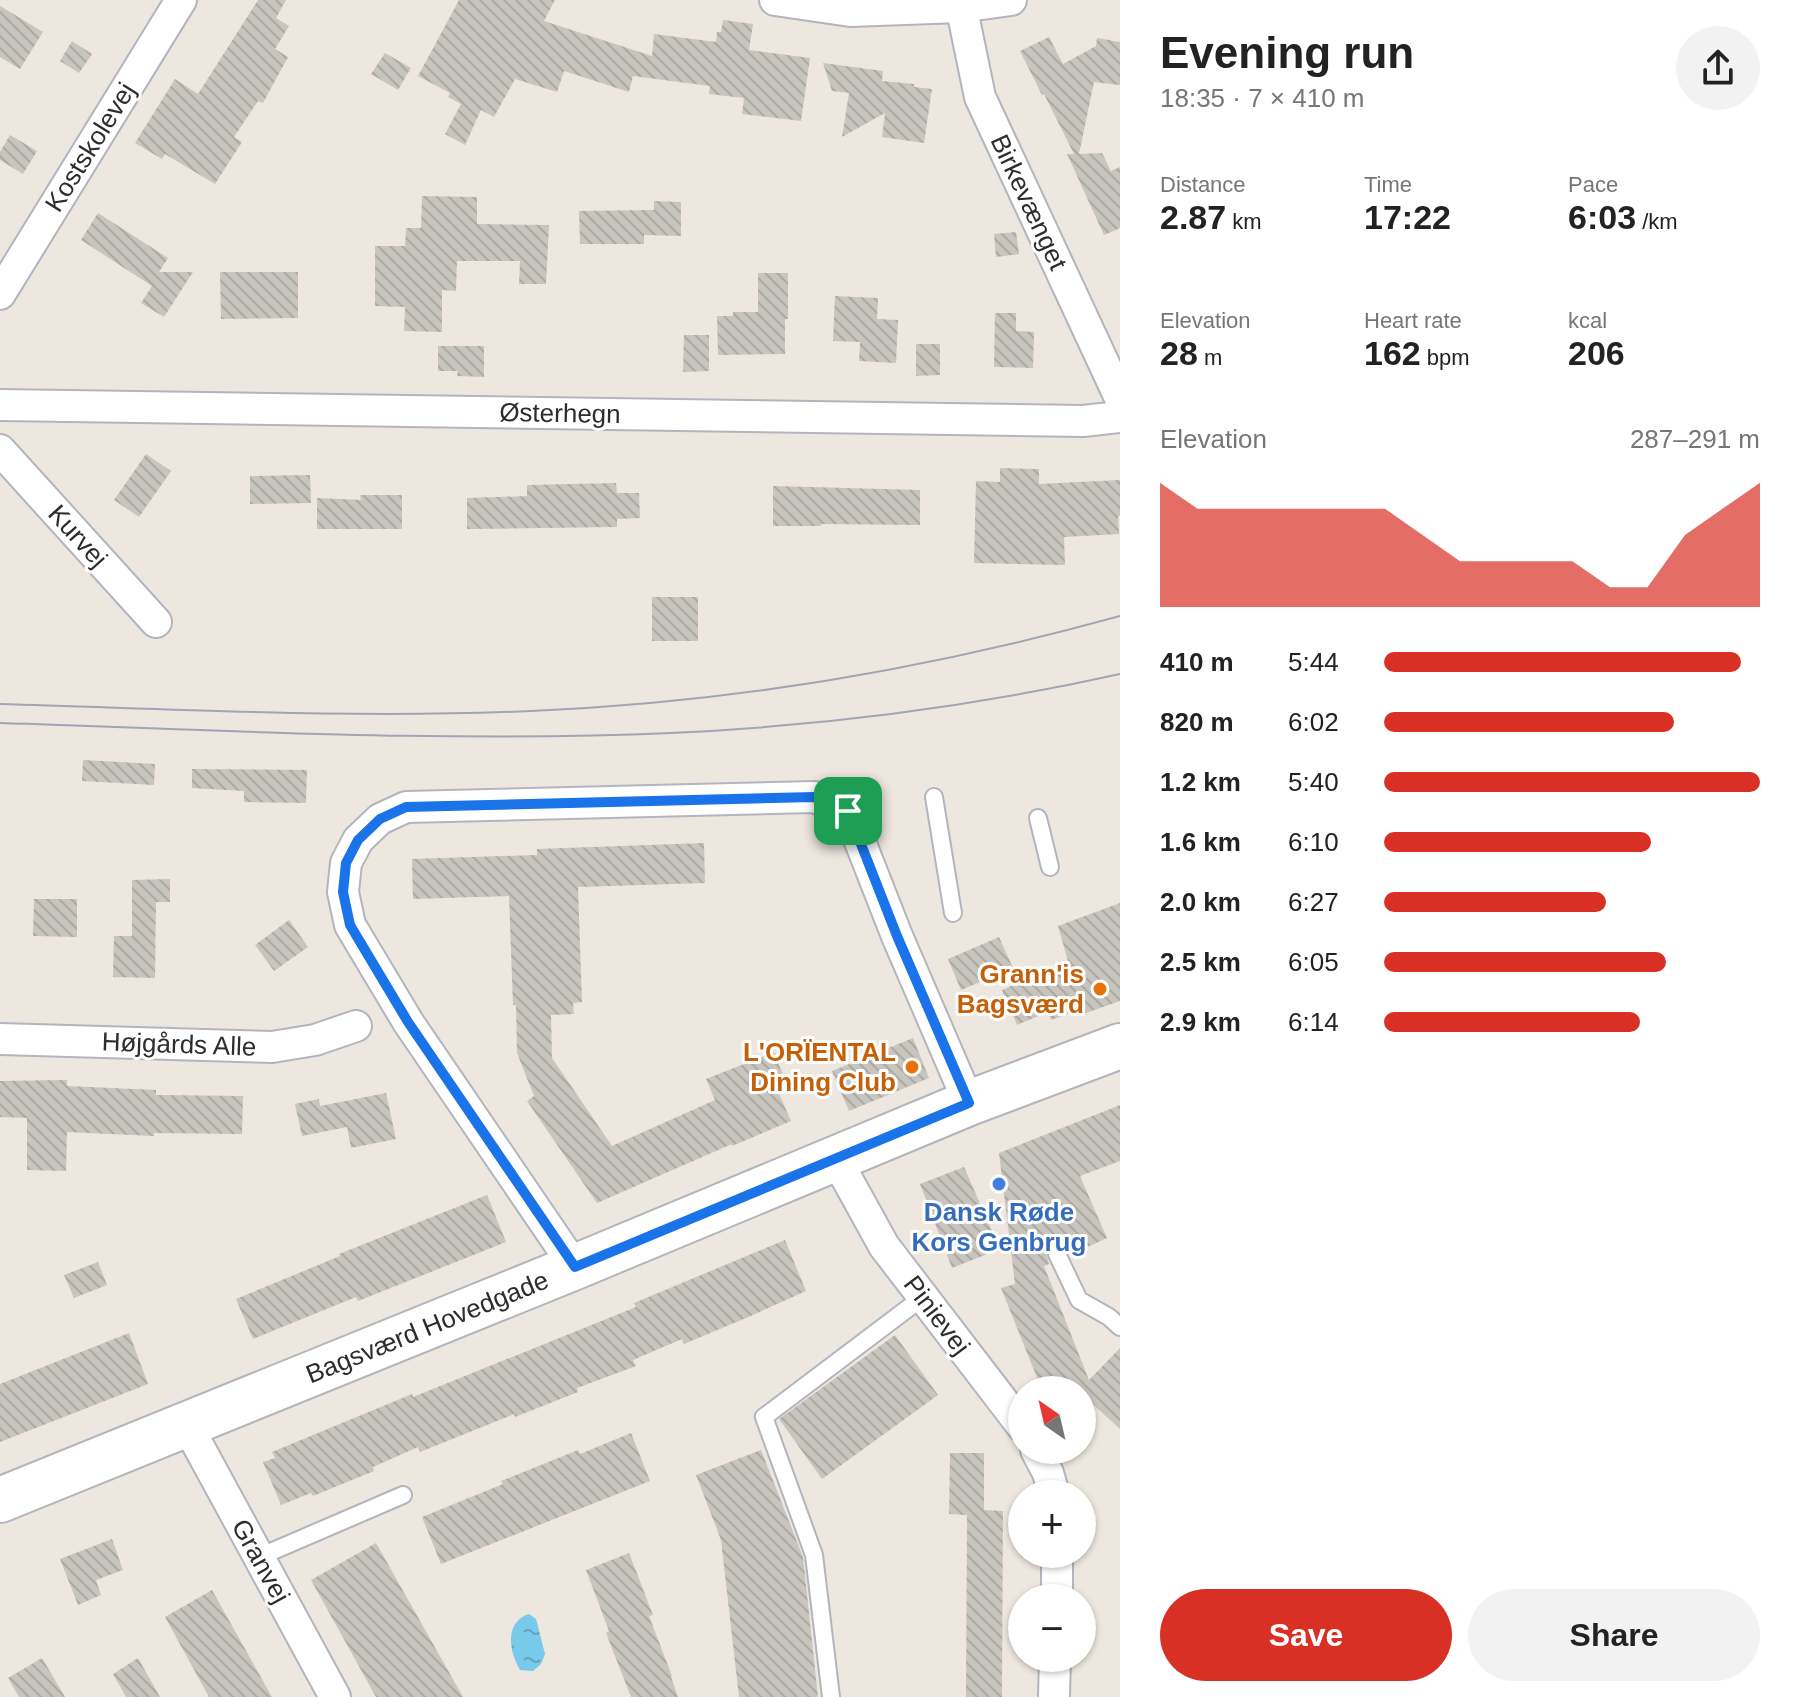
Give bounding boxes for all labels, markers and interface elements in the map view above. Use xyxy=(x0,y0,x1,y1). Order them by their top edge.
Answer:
button: share xyxy=(1676,26,1760,110)
text: Evening run xyxy=(1160,28,1414,77)
street label: Kostskolevej xyxy=(39,77,141,217)
text: 18:35 · 7 × 410 m xyxy=(1160,83,1365,113)
street label: Birkevænget xyxy=(985,130,1074,275)
text: Distance xyxy=(1160,172,1246,197)
text: Time xyxy=(1364,172,1412,197)
text: Pace xyxy=(1568,172,1618,197)
text: 2.87 xyxy=(1160,198,1226,236)
text: 17:22 xyxy=(1364,198,1451,236)
text: 6:03 xyxy=(1568,198,1636,236)
text: km xyxy=(1226,209,1262,234)
text: /km xyxy=(1636,209,1678,234)
text: Elevation xyxy=(1160,308,1251,333)
text: Heart rate xyxy=(1364,308,1462,333)
text: kcal xyxy=(1568,308,1607,333)
text: 28 xyxy=(1160,334,1198,372)
text: 162 xyxy=(1364,334,1421,372)
text: 206 xyxy=(1568,334,1625,372)
text: m xyxy=(1198,345,1222,370)
text: bpm xyxy=(1421,345,1470,370)
street label: Østerhegn xyxy=(499,397,621,429)
text: Elevation xyxy=(1160,424,1267,454)
text: 287–291 m xyxy=(1630,424,1760,454)
street label: Kurvej xyxy=(42,499,114,573)
text: 410 m xyxy=(1160,647,1234,677)
text: 5:44 xyxy=(1288,647,1339,677)
text: 820 m xyxy=(1160,707,1234,737)
text: 6:02 xyxy=(1288,707,1339,737)
text: 1.2 km xyxy=(1160,767,1241,797)
text: 5:40 xyxy=(1288,767,1339,797)
pin xyxy=(814,777,882,845)
icon: arrive xyxy=(826,789,870,833)
text: 1.6 km xyxy=(1160,827,1241,857)
text: 6:10 xyxy=(1288,827,1339,857)
text: 2.0 km xyxy=(1160,887,1241,917)
text: 6:27 xyxy=(1288,887,1339,917)
text: 2.5 km xyxy=(1160,947,1241,977)
text: 6:05 xyxy=(1288,947,1339,977)
place label: Grann'is Bagsværd xyxy=(957,959,1084,1019)
marker: Grann'is Bagsværd xyxy=(1091,980,1109,998)
text: 2.9 km xyxy=(1160,1007,1241,1037)
text: 6:14 xyxy=(1288,1007,1339,1037)
street label: Højgårds Alle xyxy=(101,1026,257,1062)
place label: L'ORÏENTAL Dining Club xyxy=(743,1037,896,1097)
marker: L'ORÏENTAL Dining Club xyxy=(903,1058,921,1076)
marker: Dansk Røde Kors Genbrug xyxy=(990,1175,1008,1193)
place label: Dansk Røde Kors Genbrug xyxy=(912,1197,1086,1257)
street label: Bagsværd Hovedgade xyxy=(301,1265,553,1389)
street label: Pinievej xyxy=(898,1270,976,1360)
north arrow xyxy=(1008,1376,1096,1464)
map controls xyxy=(1008,1376,1096,1672)
button: + xyxy=(1008,1480,1096,1568)
street label: Granvej xyxy=(226,1514,296,1608)
button: − xyxy=(1008,1584,1096,1672)
button: Save xyxy=(1160,1589,1452,1681)
button: Share xyxy=(1468,1589,1760,1681)

